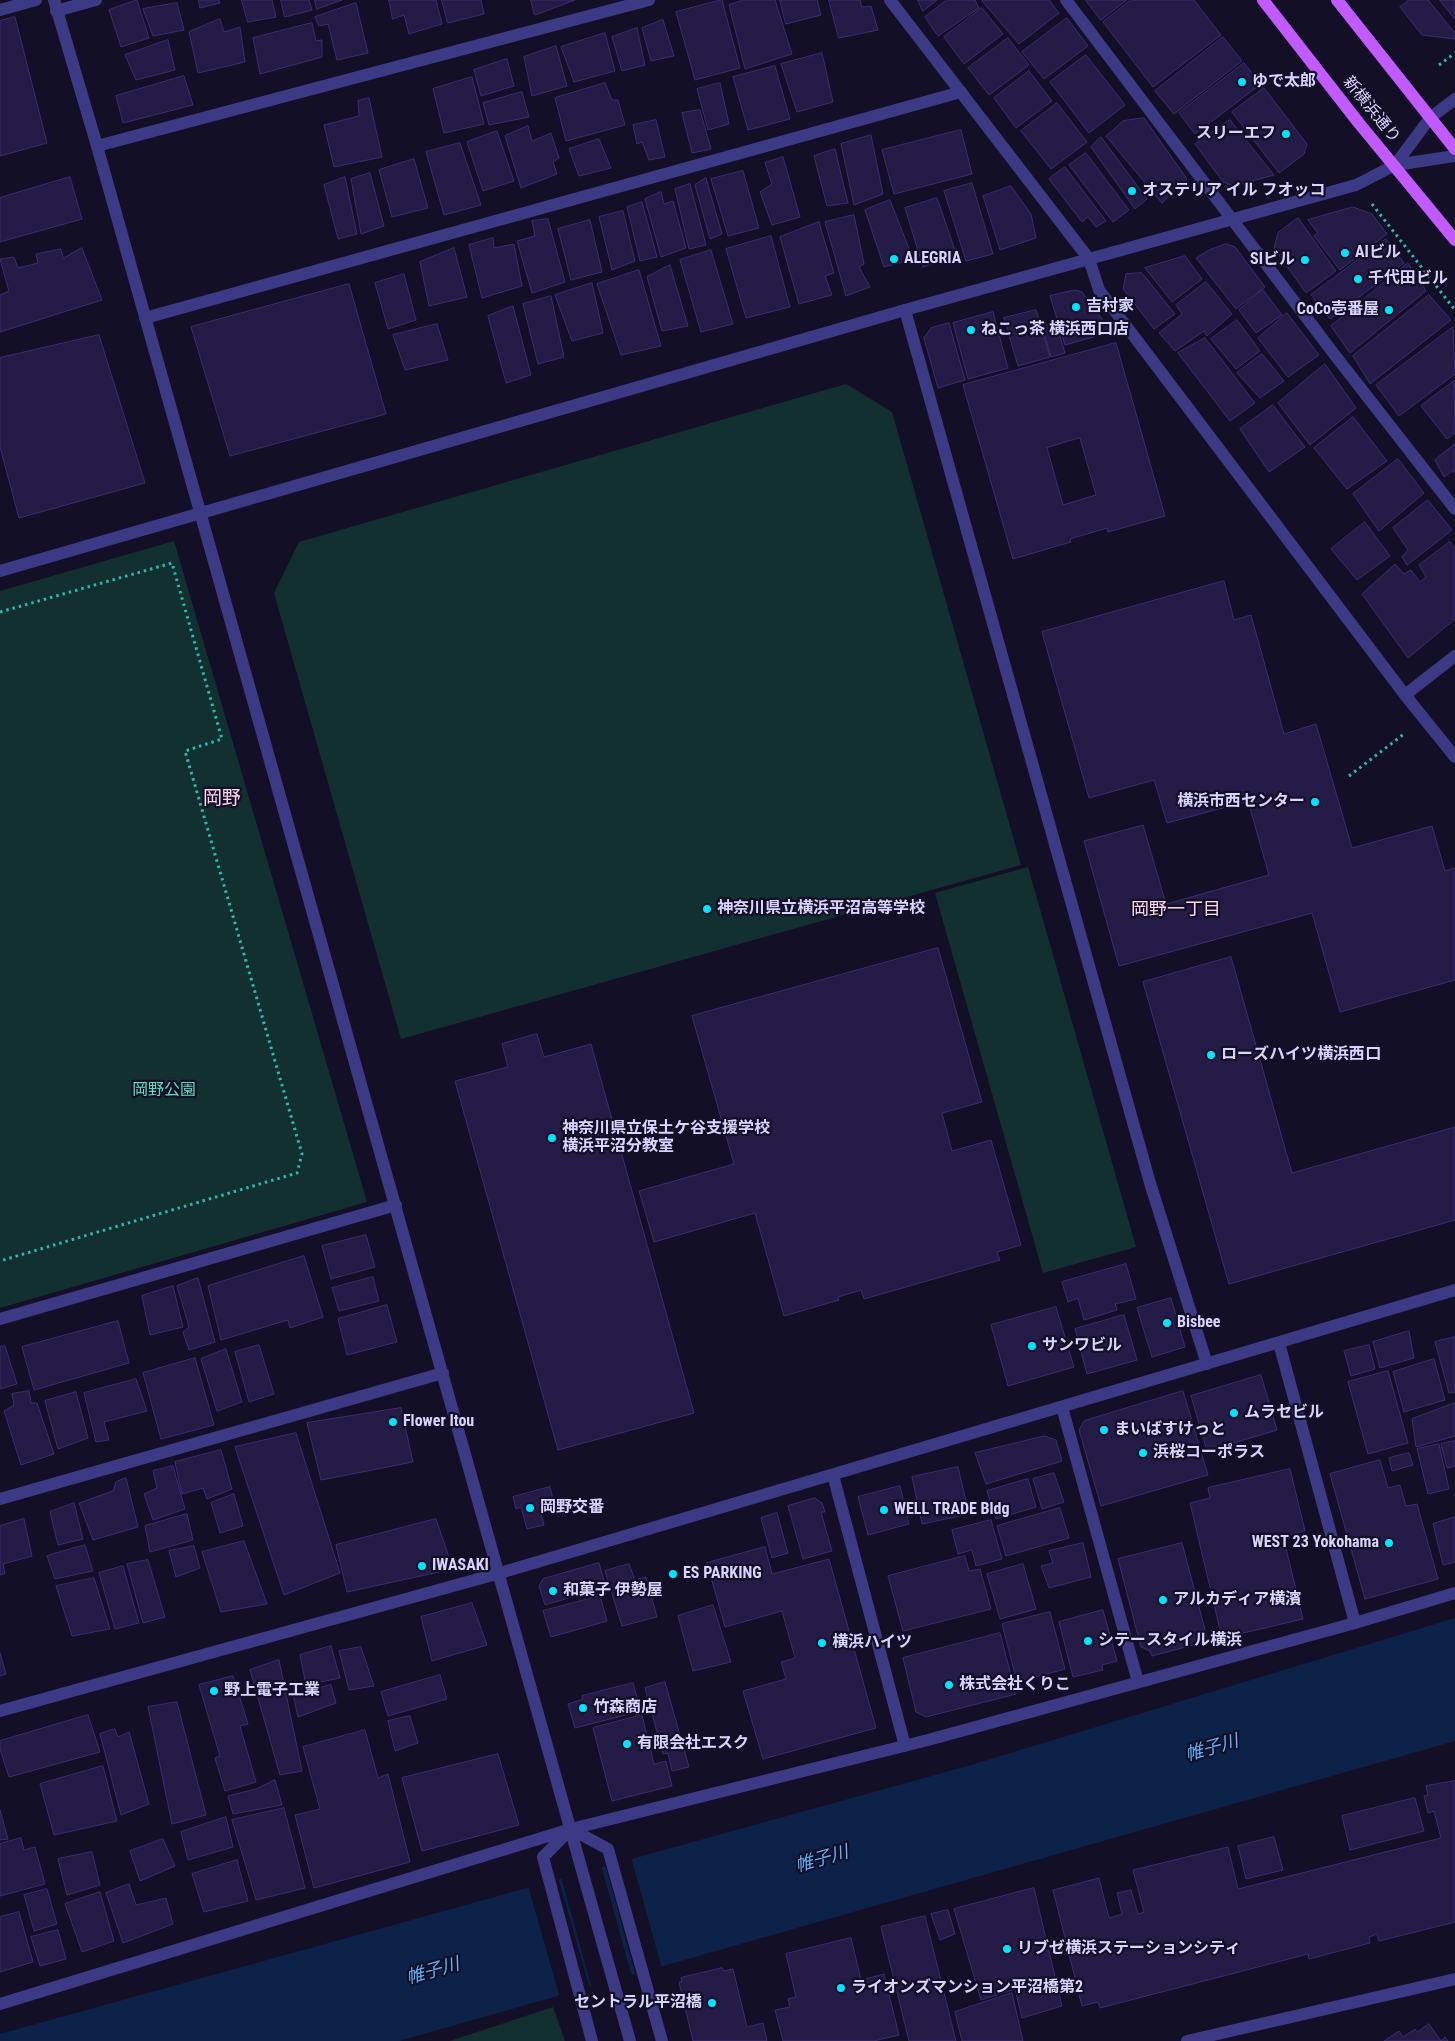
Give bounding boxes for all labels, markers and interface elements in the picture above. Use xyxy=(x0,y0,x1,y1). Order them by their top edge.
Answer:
place label: ゆで太郎 xyxy=(1252,72,1316,92)
street label: 新横浜通り xyxy=(1338,73,1404,147)
marker: ゆで太郎 xyxy=(1236,76,1248,88)
place label: スリーエフ xyxy=(1196,124,1276,144)
marker: スリーエフ xyxy=(1280,128,1292,140)
place label: オステリア イル フオッコ xyxy=(1142,181,1325,201)
marker: オステリア イル フオッコ xyxy=(1126,185,1138,197)
place label: AIビル xyxy=(1355,243,1401,263)
marker: AIビル xyxy=(1339,247,1351,259)
place label: ALEGRIA xyxy=(904,249,961,269)
place label: SIビル xyxy=(1250,250,1295,270)
marker: ALEGRIA xyxy=(888,253,900,265)
marker: SIビル xyxy=(1299,254,1311,266)
place label: 千代田ビル xyxy=(1368,269,1448,289)
marker: 千代田ビル xyxy=(1352,273,1364,285)
place label: 吉村家 xyxy=(1086,297,1134,317)
place label: CoCo壱番屋 xyxy=(1297,300,1379,320)
marker: 吉村家 xyxy=(1070,301,1082,313)
marker: CoCo壱番屋 xyxy=(1383,304,1395,316)
place label: ねこっ茶 横浜西口店 xyxy=(981,320,1129,340)
marker: ねこっ茶 横浜西口店 xyxy=(965,324,977,336)
district label: 岡野 xyxy=(203,788,241,810)
place label: 横浜市西センター xyxy=(1177,792,1305,812)
marker: 横浜市西センター xyxy=(1309,796,1321,808)
place label: 神奈川県立横浜平沼高等学校 xyxy=(717,899,925,919)
district label: 岡野一丁目 xyxy=(1131,899,1221,921)
marker: 神奈川県立横浜平沼高等学校 xyxy=(701,903,713,915)
place label: ローズハイツ横浜西口 xyxy=(1221,1045,1381,1065)
marker: ローズハイツ横浜西口 xyxy=(1205,1049,1217,1061)
park label: 岡野公園 xyxy=(132,1081,196,1101)
place label: 神奈川県立保土ケ谷支援学校 横浜平沼分教室 xyxy=(562,1119,770,1157)
marker: 神奈川県立保土ケ谷支援学校 横浜平沼分教室 xyxy=(546,1132,558,1144)
place label: Bisbee xyxy=(1177,1313,1221,1333)
marker: Bisbee xyxy=(1161,1317,1173,1329)
place label: サンワビル xyxy=(1042,1336,1122,1356)
marker: サンワビル xyxy=(1026,1340,1038,1352)
place label: ムラセビル xyxy=(1244,1403,1324,1423)
marker: ムラセビル xyxy=(1228,1407,1240,1419)
place label: Flower Itou xyxy=(403,1412,474,1432)
marker: Flower Itou xyxy=(387,1416,399,1428)
place label: まいばすけっと xyxy=(1114,1420,1226,1440)
marker: まいばすけっと xyxy=(1098,1424,1110,1436)
place label: 浜桜コーポラス xyxy=(1153,1443,1265,1463)
marker: 浜桜コーポラス xyxy=(1137,1447,1149,1459)
place label: 岡野交番 xyxy=(540,1498,604,1518)
place label: WELL TRADE Bldg xyxy=(894,1500,1010,1520)
marker: 岡野交番 xyxy=(524,1502,536,1514)
marker: WELL TRADE Bldg xyxy=(878,1504,890,1516)
place label: WEST 23 Yokohama xyxy=(1252,1533,1379,1553)
marker: WEST 23 Yokohama xyxy=(1383,1537,1395,1549)
place label: IWASAKI xyxy=(432,1556,489,1576)
marker: IWASAKI xyxy=(416,1560,428,1572)
place label: ES PARKING xyxy=(683,1564,762,1584)
marker: ES PARKING xyxy=(667,1568,679,1580)
place label: 和菓子 伊勢屋 xyxy=(563,1581,663,1601)
marker: 和菓子 伊勢屋 xyxy=(547,1585,559,1597)
place label: アルカディア横濱 xyxy=(1173,1590,1301,1610)
marker: アルカディア横濱 xyxy=(1157,1594,1169,1606)
place label: シテースタイル横浜 xyxy=(1098,1631,1242,1651)
place label: 横浜ハイツ xyxy=(832,1633,912,1653)
marker: シテースタイル横浜 xyxy=(1082,1635,1094,1647)
marker: 横浜ハイツ xyxy=(816,1637,828,1649)
place label: 株式会社くりこ xyxy=(959,1675,1071,1695)
marker: 株式会社くりこ xyxy=(943,1679,955,1691)
place label: 野上電子工業 xyxy=(224,1681,320,1701)
marker: 野上電子工業 xyxy=(208,1685,220,1697)
place label: 竹森商店 xyxy=(593,1698,657,1718)
marker: 竹森商店 xyxy=(577,1702,589,1714)
water label: 帷子川 xyxy=(1183,1731,1241,1767)
place label: 有限会社エスク xyxy=(637,1734,749,1754)
marker: 有限会社エスク xyxy=(621,1738,633,1750)
water label: 帷子川 xyxy=(793,1842,851,1878)
place label: リブゼ横浜ステーションシティ xyxy=(1017,1939,1241,1959)
marker: リブゼ横浜ステーションシティ xyxy=(1001,1943,1013,1955)
water label: 帷子川 xyxy=(404,1954,462,1990)
place label: ライオンズマンション平沼橋第2 xyxy=(851,1978,1083,1998)
marker: ライオンズマンション平沼橋第2 xyxy=(835,1982,847,1994)
place label: セントラル平沼橋 xyxy=(574,1993,702,2013)
marker: セントラル平沼橋 xyxy=(706,1997,718,2009)

